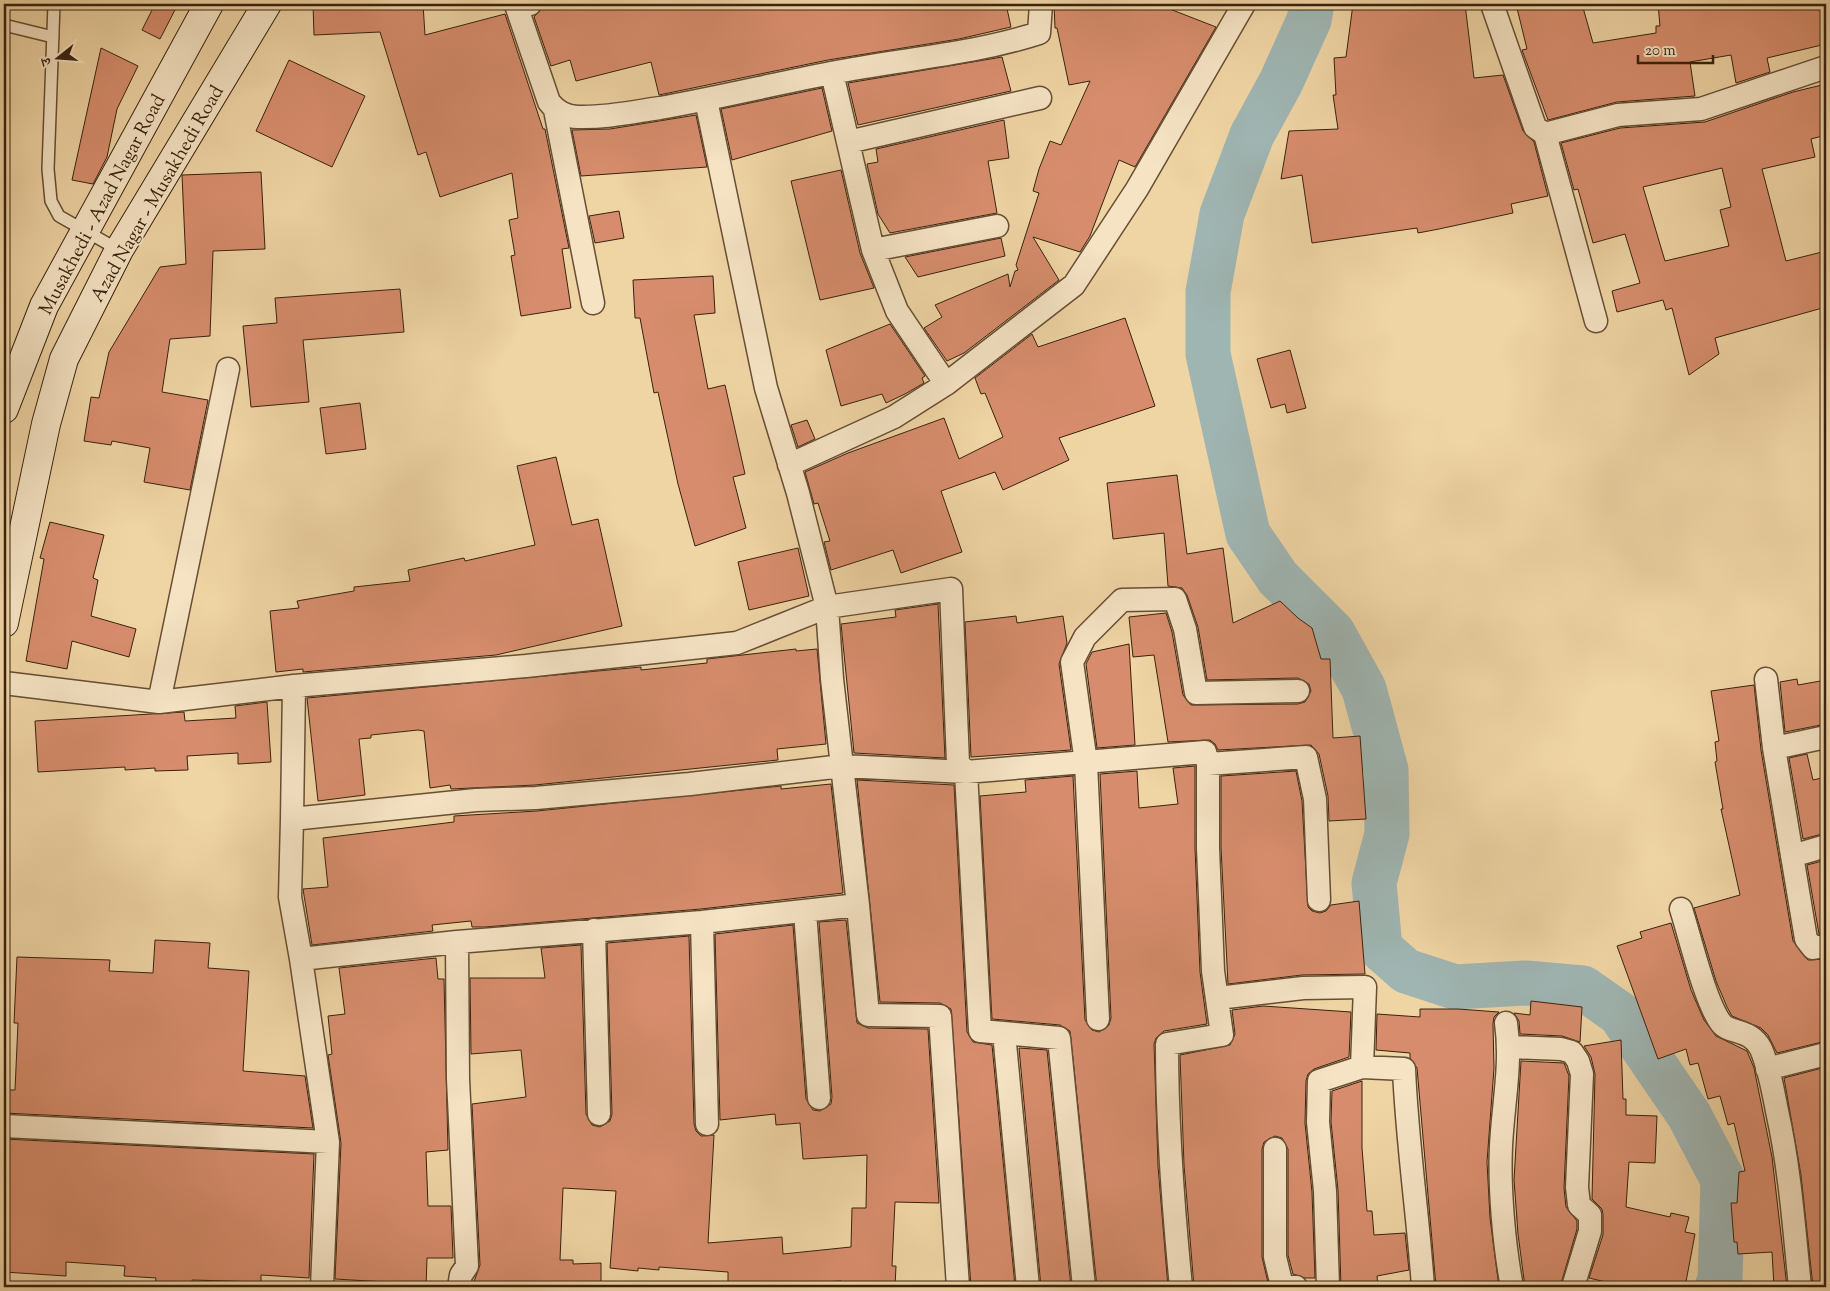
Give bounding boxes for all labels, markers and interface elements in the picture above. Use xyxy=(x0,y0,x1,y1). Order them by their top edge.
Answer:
north arrow xyxy=(32,32,82,82)
scale bar xyxy=(1638,32,1712,64)
text: 20 m xyxy=(1645,41,1676,62)
text: उ xyxy=(37,54,58,69)
street label: Azad Nagar - Musakhedi Road xyxy=(85,81,232,308)
street label: Musakhedi - Azad Nagar Road xyxy=(33,90,173,320)

